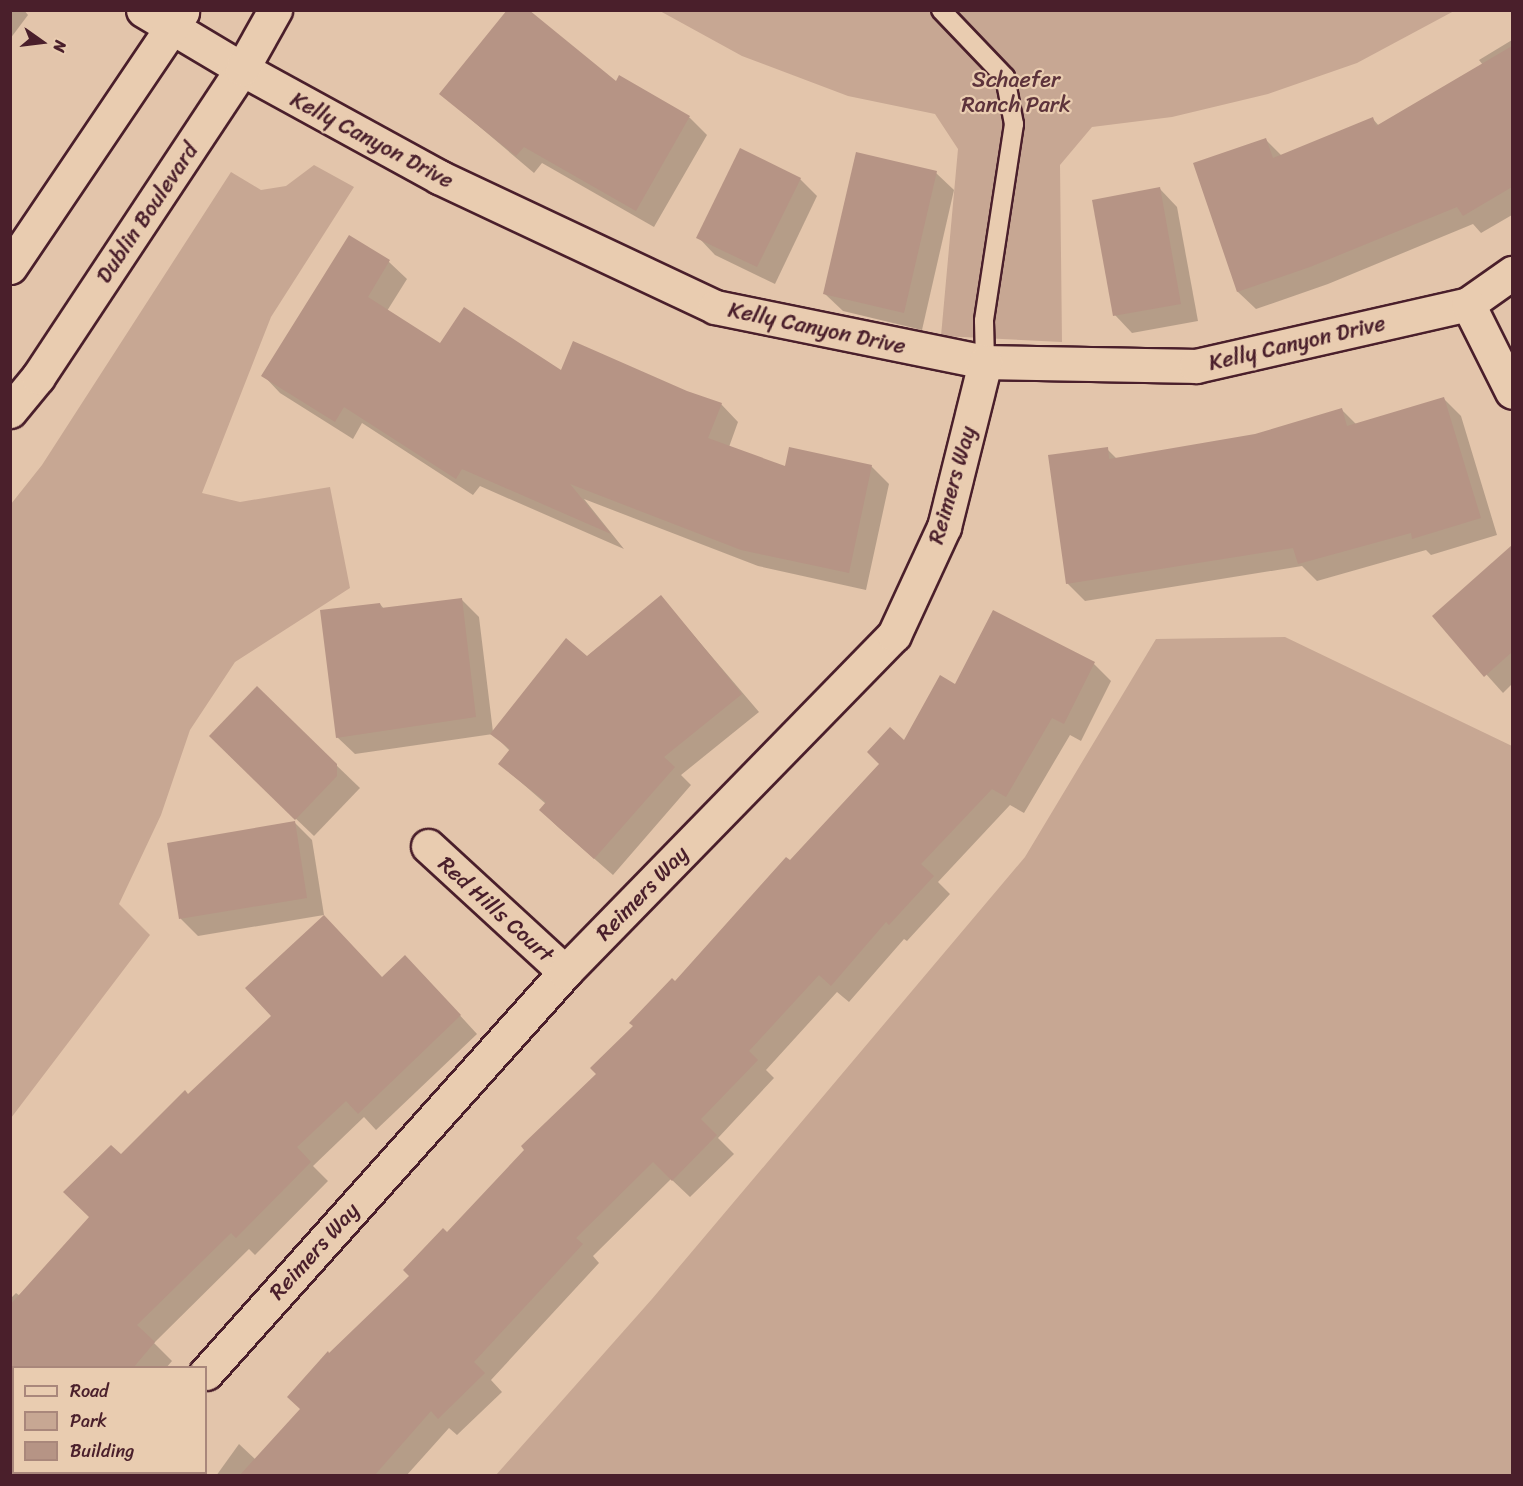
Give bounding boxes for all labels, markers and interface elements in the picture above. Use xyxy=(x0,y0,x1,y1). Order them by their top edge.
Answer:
north arrow xyxy=(12,12,72,72)
text: N xyxy=(45,38,75,55)
park label: Schaefer Ranch Park xyxy=(961,66,1071,118)
street label: Kelly Canyon Drive xyxy=(286,86,458,194)
street label: Dublin Boulevard xyxy=(91,138,203,288)
street label: Kelly Canyon Drive xyxy=(726,296,908,360)
street label: Kelly Canyon Drive xyxy=(1206,310,1388,376)
street label: Reimers Way xyxy=(923,423,981,547)
street label: Reimers Way xyxy=(590,840,694,946)
street label: Red Hills Court xyxy=(433,850,559,968)
street label: Reimers Way xyxy=(264,1197,364,1305)
legend xyxy=(12,1366,207,1474)
text: Road xyxy=(70,1375,109,1407)
text: Park xyxy=(70,1405,107,1437)
text: Building xyxy=(70,1435,134,1467)

